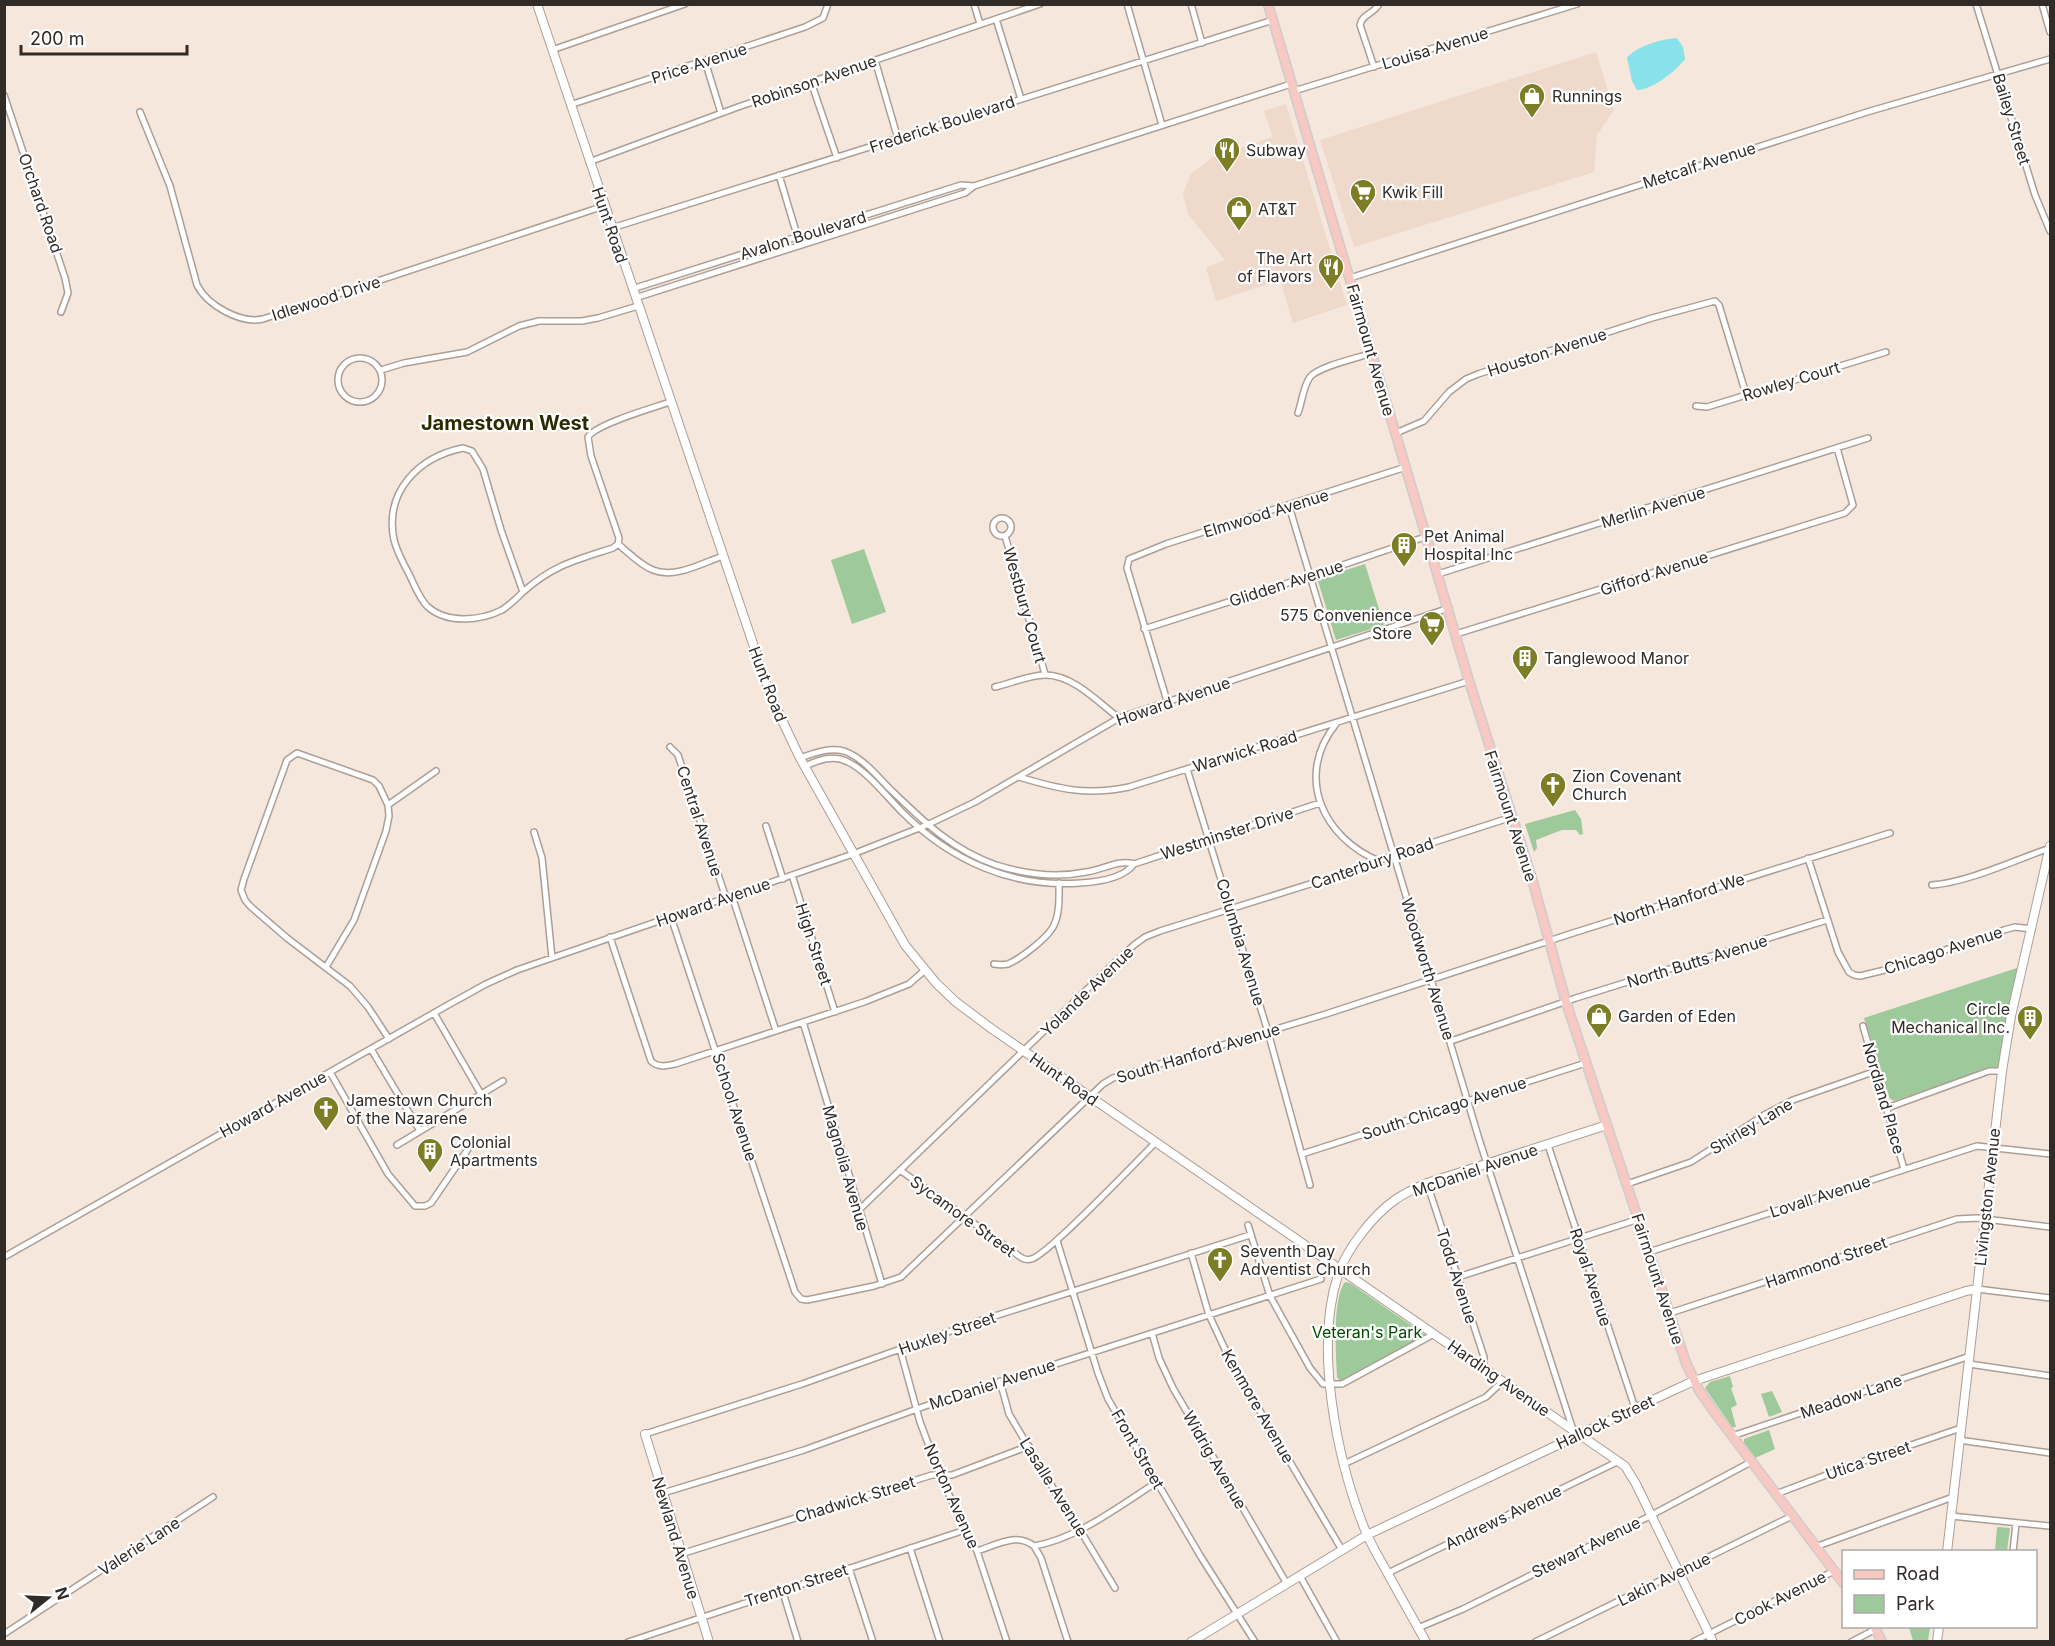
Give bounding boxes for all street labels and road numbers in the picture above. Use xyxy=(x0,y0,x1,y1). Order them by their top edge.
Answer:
street label: Louisa Avenue xyxy=(1379,22,1491,74)
street label: Price Avenue xyxy=(649,38,749,88)
street label: Robinson Avenue xyxy=(749,50,879,112)
street label: Bailey Street xyxy=(1989,71,2035,167)
street label: Frederick Boulevard xyxy=(867,91,1017,157)
street label: Metcalf Avenue xyxy=(1640,137,1758,193)
street label: Orchard Road xyxy=(15,150,67,256)
street label: Hunt Road xyxy=(588,184,632,266)
street label: Avalon Boulevard xyxy=(737,206,869,264)
street label: Idlewood Drive xyxy=(269,271,383,325)
street label: Fairmount Avenue xyxy=(1343,282,1399,418)
street label: Houston Avenue xyxy=(1485,323,1609,381)
street label: Rowley Court xyxy=(1740,357,1842,405)
street label: Merlin Avenue xyxy=(1598,482,1708,532)
street label: Elmwood Avenue xyxy=(1201,484,1331,542)
street label: Westbury Court xyxy=(999,545,1051,665)
street label: Gifford Avenue xyxy=(1597,546,1711,600)
street label: Glidden Avenue xyxy=(1226,555,1346,611)
street label: Hunt Road xyxy=(744,643,792,725)
street label: Howard Avenue xyxy=(1113,672,1233,730)
street label: Warwick Road xyxy=(1190,726,1300,776)
street label: Fairmount Avenue xyxy=(1480,748,1542,884)
street label: Central Avenue xyxy=(673,763,727,879)
street label: Westminster Drive xyxy=(1158,802,1296,864)
street label: Canterbury Road xyxy=(1308,833,1436,893)
street label: North Hanford We xyxy=(1611,868,1747,930)
street label: Howard Avenue xyxy=(653,873,773,931)
street label: Columbia Avenue xyxy=(1212,876,1270,1008)
street label: Woodworth Avenue xyxy=(1397,895,1459,1043)
street label: High Street xyxy=(791,901,837,987)
street label: Chicago Avenue xyxy=(1881,921,2005,979)
street label: North Butts Avenue xyxy=(1624,930,1770,992)
street label: Yolande Avenue xyxy=(1036,942,1138,1040)
street label: South Hanford Avenue xyxy=(1114,1019,1282,1087)
street label: Nordland Place xyxy=(1858,1040,1910,1156)
street label: Hunt Road xyxy=(1026,1048,1102,1110)
street label: School Avenue xyxy=(708,1050,762,1164)
street label: Howard Avenue xyxy=(216,1066,330,1142)
street label: South Chicago Avenue xyxy=(1359,1072,1529,1144)
street label: Shirley Lane xyxy=(1706,1093,1796,1159)
street label: Magnolia Avenue xyxy=(819,1103,873,1233)
street label: Livingston Avenue xyxy=(1970,1127,2004,1267)
street label: McDaniel Avenue xyxy=(1410,1139,1540,1201)
street label: Lovall Avenue xyxy=(1767,1170,1873,1222)
street label: Sycamore Street xyxy=(906,1171,1020,1261)
street label: Fairmount Avenue xyxy=(1627,1211,1689,1347)
street label: Royal Avenue xyxy=(1566,1225,1616,1329)
street label: Todd Avenue xyxy=(1432,1226,1482,1326)
street label: Hammond Street xyxy=(1763,1232,1889,1292)
street label: Huxley Street xyxy=(896,1307,998,1359)
street label: Harding Avenue xyxy=(1444,1335,1554,1421)
street label: Kenmore Avenue xyxy=(1217,1345,1299,1467)
street label: McDaniel Avenue xyxy=(926,1354,1058,1414)
street label: Meadow Lane xyxy=(1797,1369,1905,1423)
street label: Hallock Street xyxy=(1553,1391,1657,1453)
street label: Front Street xyxy=(1107,1406,1169,1492)
street label: Widrig Avenue xyxy=(1179,1407,1251,1513)
street label: Lasalle Avenue xyxy=(1016,1434,1092,1540)
street label: Utica Street xyxy=(1823,1436,1913,1484)
street label: Norton Avenue xyxy=(920,1440,984,1552)
street label: Chadwick Street xyxy=(793,1471,917,1527)
street label: Newland Avenue xyxy=(648,1474,704,1602)
street label: Andrews Avenue xyxy=(1441,1480,1565,1554)
street label: Valerie Lane xyxy=(94,1512,184,1580)
street label: Stewart Avenue xyxy=(1528,1512,1644,1582)
street label: Lakin Avenue xyxy=(1614,1548,1714,1610)
street label: Trenton Street xyxy=(742,1559,850,1611)
street label: Cook Avenue xyxy=(1731,1566,1829,1630)

